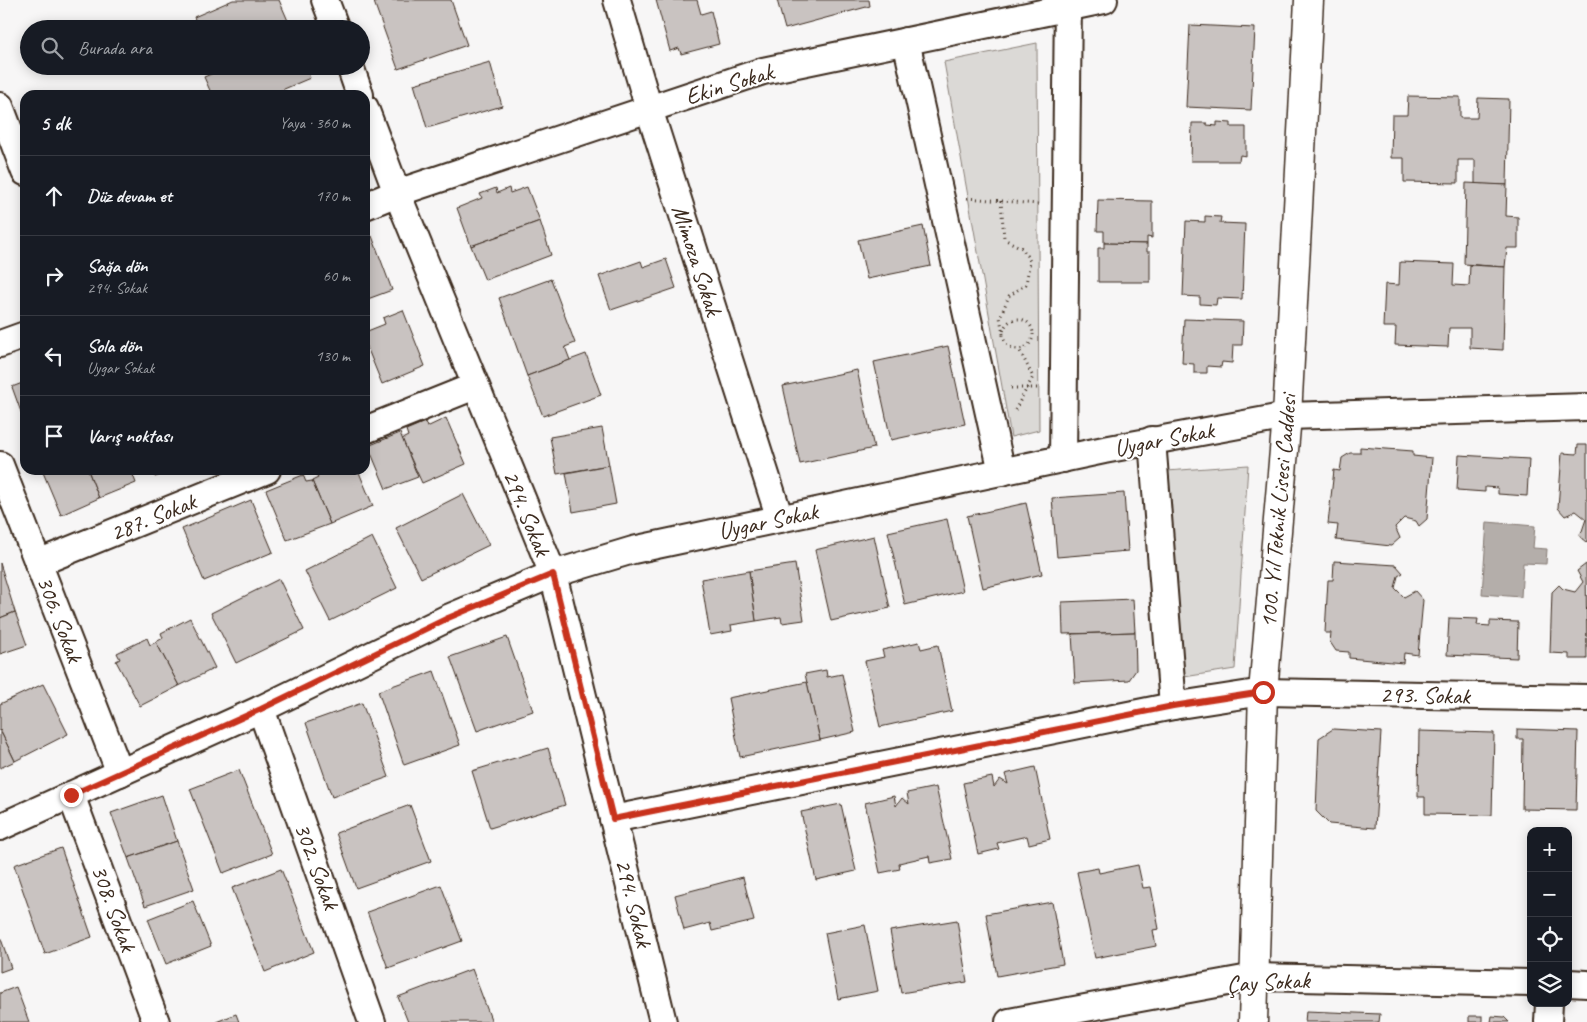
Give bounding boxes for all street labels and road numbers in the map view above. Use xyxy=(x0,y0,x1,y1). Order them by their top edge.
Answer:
street label: Ekin Sokak xyxy=(681,56,779,112)
street label: Mimoza Sokak xyxy=(665,201,730,321)
street label: 100. Yıl Teknik Lisesi Caddesi xyxy=(1253,390,1303,629)
street label: Uygar Sokak xyxy=(1112,414,1219,463)
street label: 294. Sokak xyxy=(496,466,559,562)
street label: 287. Sokak xyxy=(106,485,202,548)
street label: Uygar Sokak xyxy=(716,495,823,546)
street label: 306. Sokak xyxy=(30,572,91,668)
street label: 293. Sokak xyxy=(1380,679,1472,711)
street label: 302. Sokak xyxy=(288,819,347,916)
street label: 294. Sokak xyxy=(609,856,660,952)
street label: 308. Sokak xyxy=(85,861,144,958)
street label: Çay Sokak xyxy=(1226,965,1312,999)

